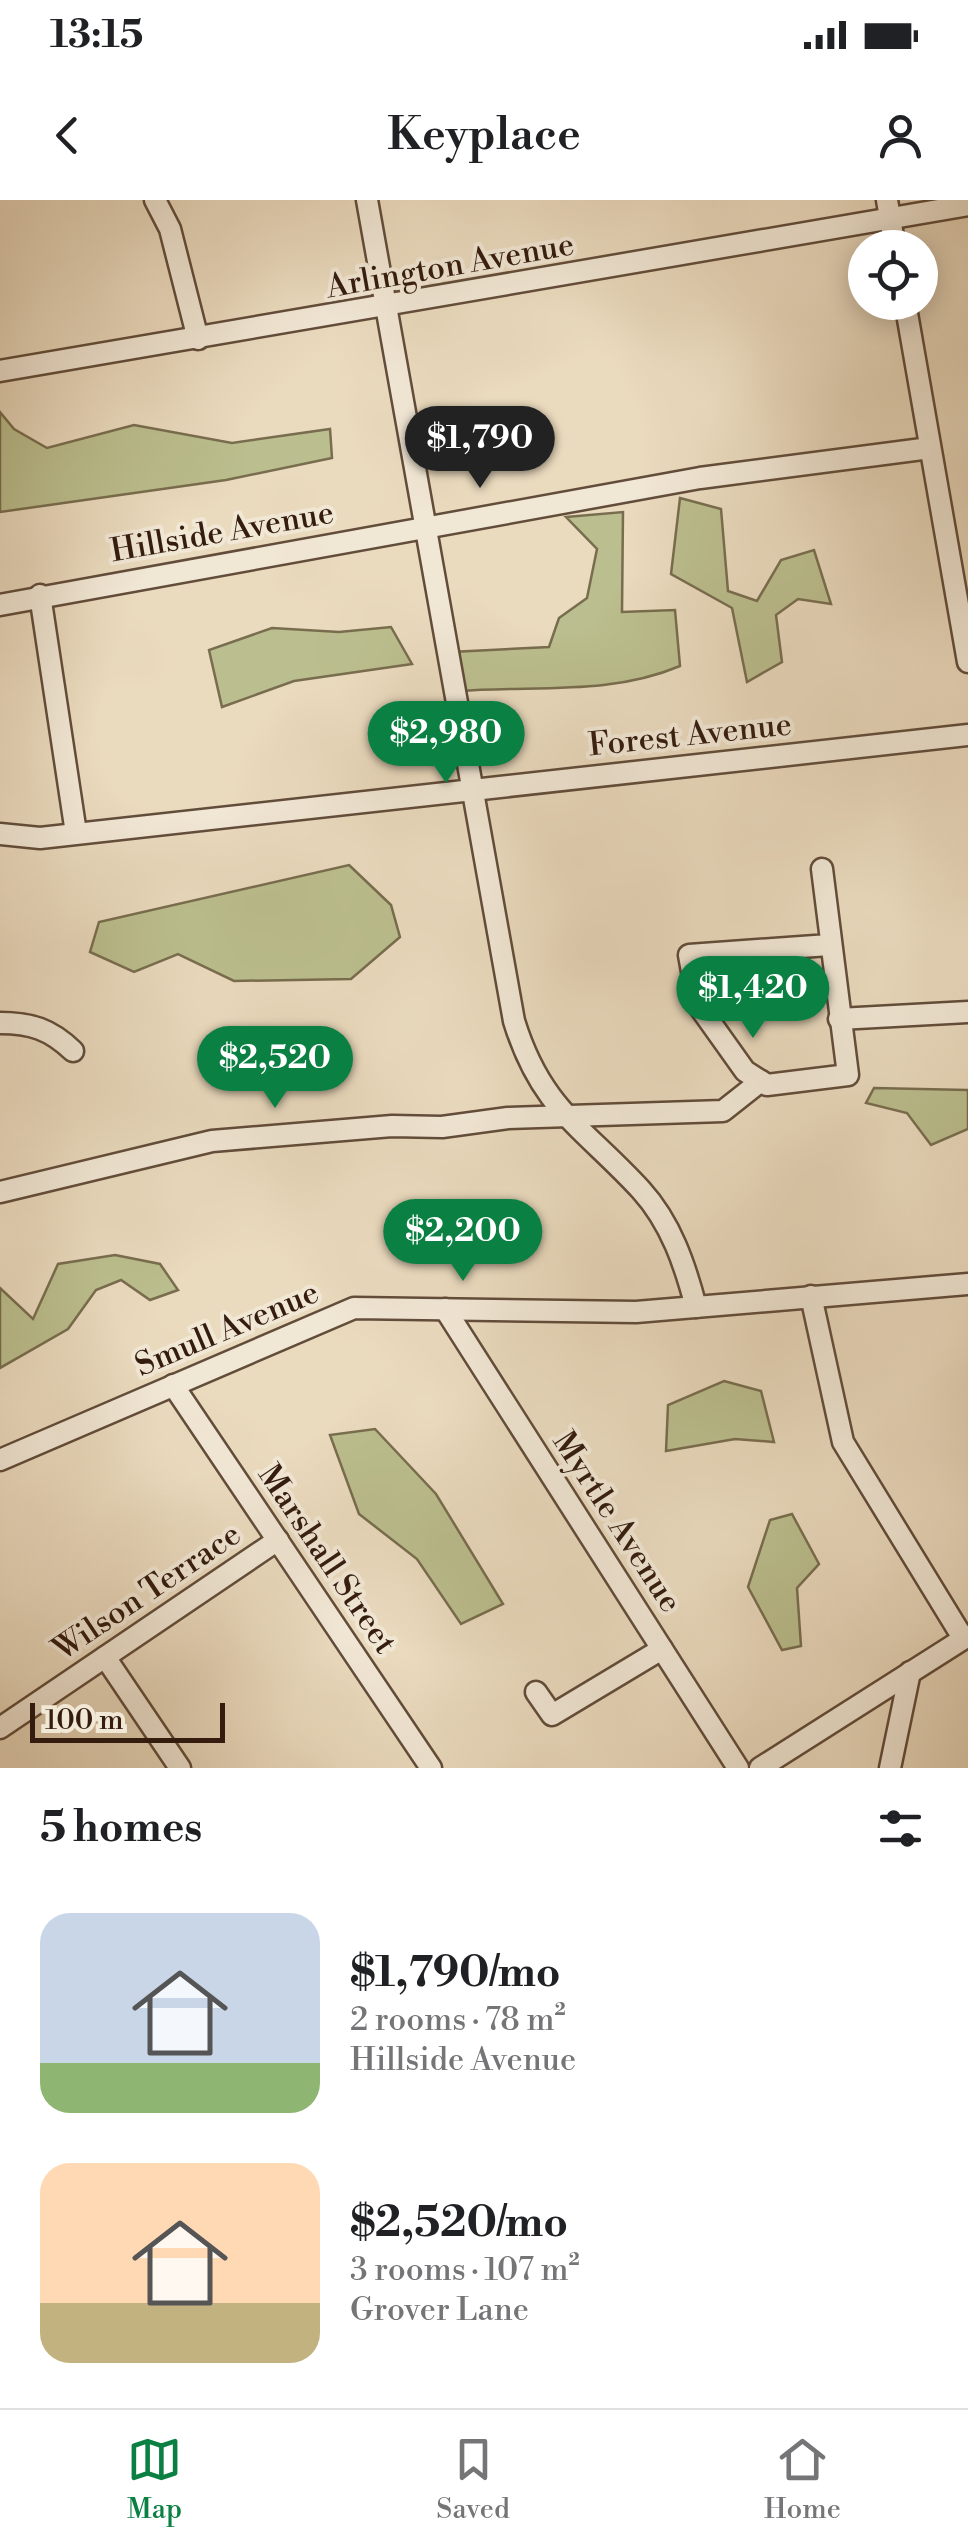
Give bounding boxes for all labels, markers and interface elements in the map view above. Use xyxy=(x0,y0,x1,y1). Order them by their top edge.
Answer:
text: 13:15 xyxy=(50,12,143,59)
text: Keyplace xyxy=(387,107,581,164)
icon: back xyxy=(40,108,95,163)
icon: person xyxy=(873,108,928,163)
street label: Arlington Avenue xyxy=(322,225,577,308)
map controls xyxy=(848,230,938,320)
button: locate xyxy=(848,230,938,320)
pin: $1,790 xyxy=(399,406,561,491)
text: $1,790 xyxy=(427,418,533,458)
street label: Hillside Avenue xyxy=(107,493,337,571)
pin: $2,980 xyxy=(365,701,527,786)
street label: Forest Avenue xyxy=(586,704,794,766)
text: $2,980 xyxy=(390,713,502,753)
pin: $1,420 xyxy=(672,956,834,1041)
text: $1,420 xyxy=(698,968,808,1008)
pin: $2,520 xyxy=(194,1026,356,1111)
text: $2,520 xyxy=(219,1038,331,1078)
pin: $2,200 xyxy=(382,1199,544,1284)
text: $2,200 xyxy=(405,1211,521,1251)
street label: Smull Avenue xyxy=(129,1272,325,1386)
street label: Myrtle Avenue xyxy=(544,1424,690,1620)
street label: Marshall Street xyxy=(249,1457,405,1661)
street label: Wilson Terrace xyxy=(45,1514,249,1670)
scale bar xyxy=(30,1698,225,1742)
text: 100 m xyxy=(45,1703,124,1738)
icon: filters xyxy=(873,1801,928,1856)
text: 5 homes xyxy=(40,1802,202,1855)
text: $1,790/mo xyxy=(350,1947,561,2000)
icon: home xyxy=(120,1953,240,2073)
text: 2 rooms · 78 m² xyxy=(350,2000,566,2040)
text: Hillside Avenue xyxy=(350,2040,576,2080)
text: $2,520/mo xyxy=(350,2197,568,2250)
icon: home xyxy=(120,2203,240,2323)
text: 3 rooms · 107 m² xyxy=(350,2250,580,2290)
text: Grover Lane xyxy=(350,2290,529,2330)
tab: Map xyxy=(127,2432,182,2527)
tab: Saved xyxy=(436,2432,510,2527)
tab: Home xyxy=(764,2432,841,2527)

